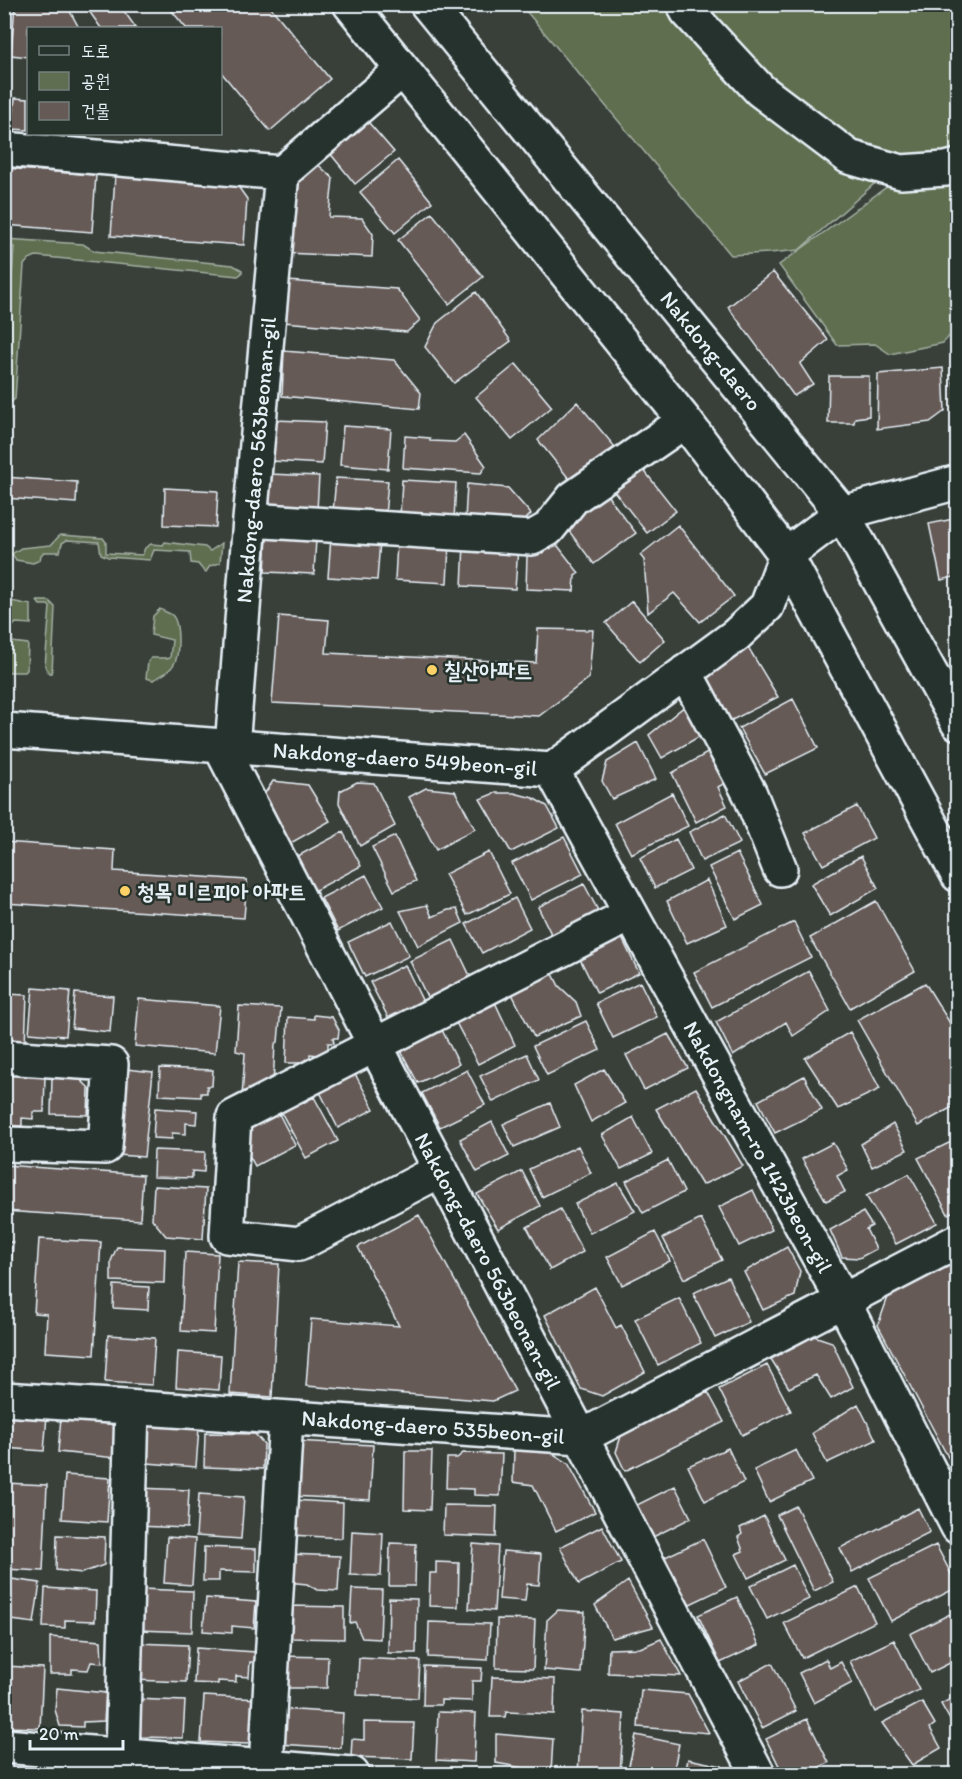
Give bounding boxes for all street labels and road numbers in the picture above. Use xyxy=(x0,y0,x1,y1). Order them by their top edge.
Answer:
street label: Nakdong-daero xyxy=(654,285,768,417)
street label: Nakdong-daero 563beonan-gil xyxy=(230,316,282,604)
street label: Nakdong-daero 549beon-gil xyxy=(272,736,538,782)
street label: Nakdongnam-ro 1423beon-gil xyxy=(677,1016,839,1278)
street label: Nakdong-daero 563beonan-gil xyxy=(409,1128,567,1394)
street label: Nakdong-daero 535beon-gil xyxy=(300,1404,566,1450)

